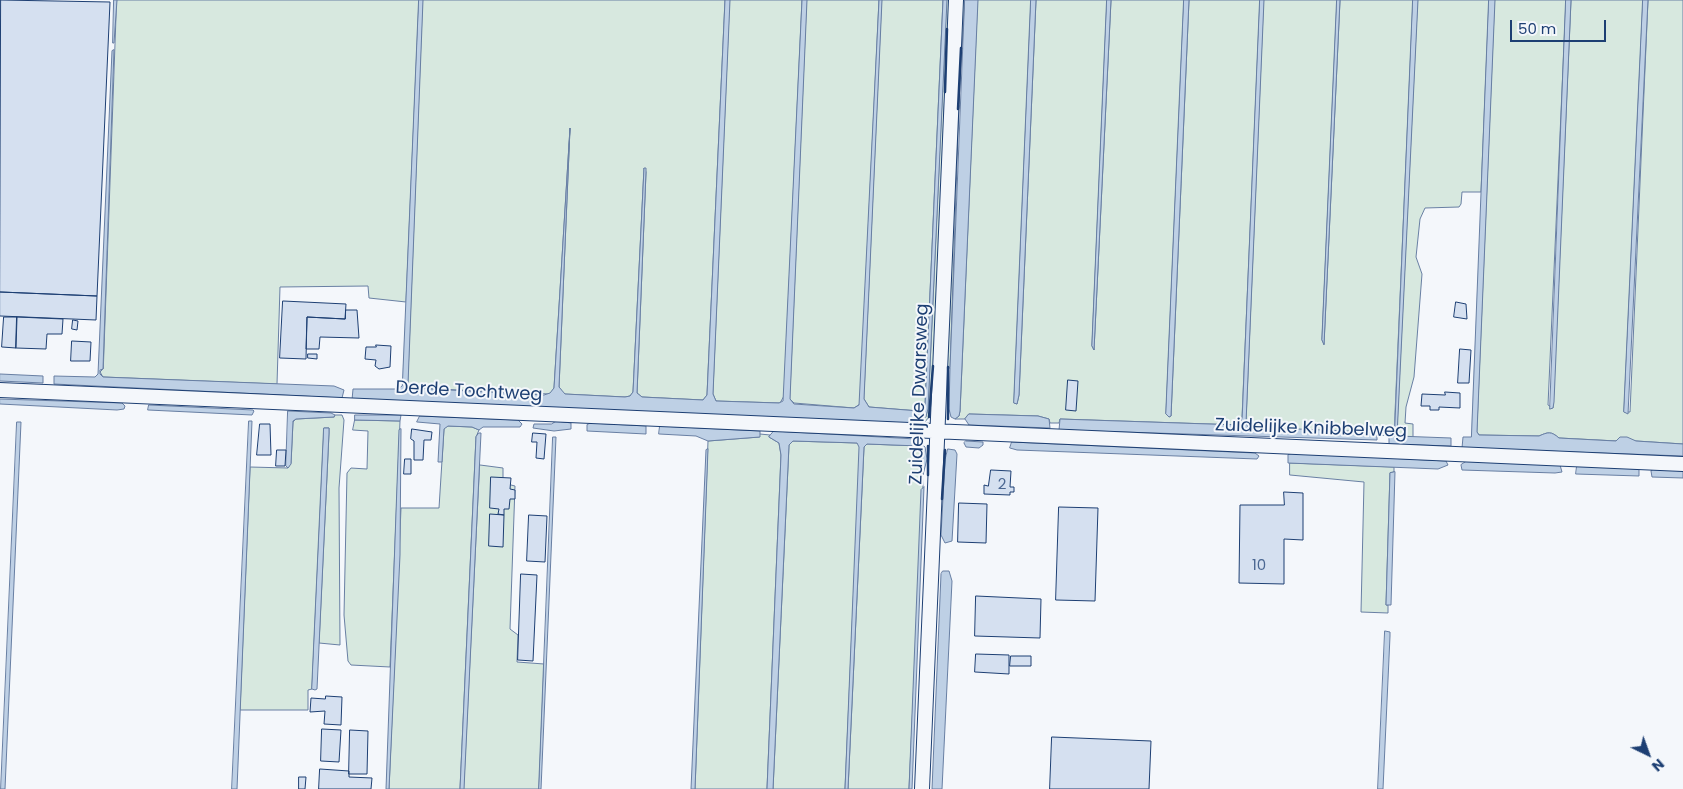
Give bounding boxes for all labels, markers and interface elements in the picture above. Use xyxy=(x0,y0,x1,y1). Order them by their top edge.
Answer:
scale bar xyxy=(1513,10,1609,42)
text: 50 m xyxy=(1518,18,1556,39)
street label: Zuidelijke Dwarsweg xyxy=(906,303,934,485)
street label: Derde Tochtweg xyxy=(395,377,543,407)
street label: Zuidelijke Knibbelweg xyxy=(1215,415,1407,443)
house number: 2 xyxy=(998,476,1006,494)
house number: 10 xyxy=(1252,557,1266,575)
north arrow xyxy=(1623,729,1673,779)
text: N xyxy=(1647,754,1669,776)

